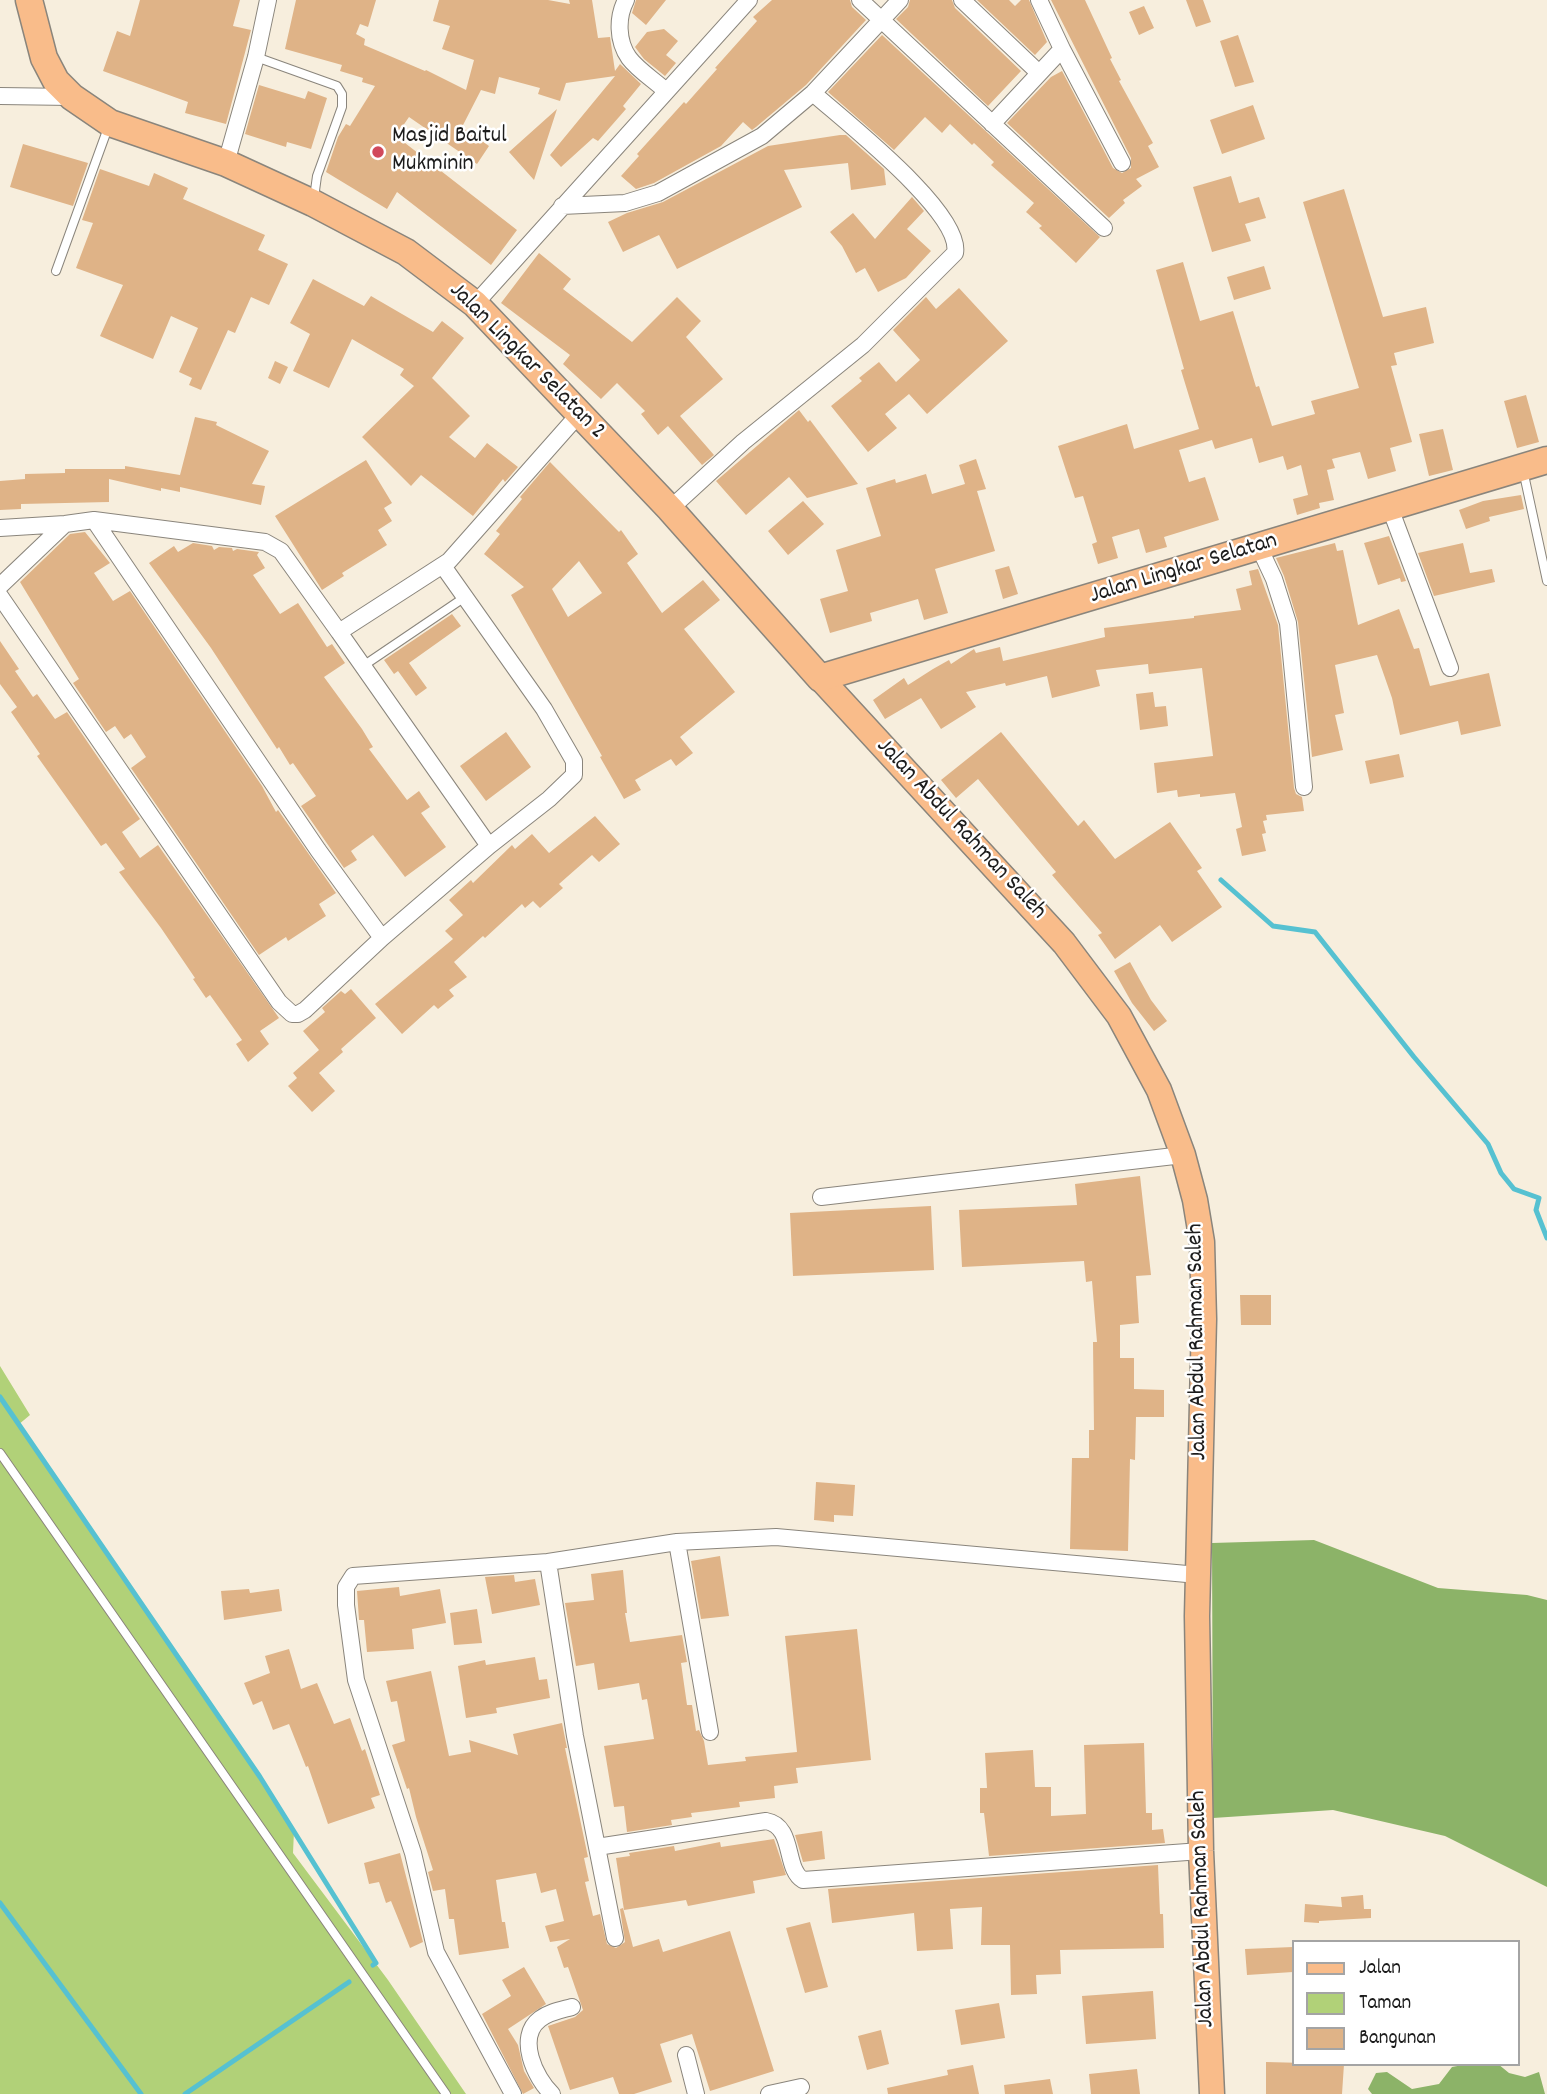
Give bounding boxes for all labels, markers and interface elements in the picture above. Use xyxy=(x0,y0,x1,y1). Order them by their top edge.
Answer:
place label: Masjid Baitul Mukminin xyxy=(392,124,507,180)
marker: Masjid Baitul Mukminin xyxy=(370,144,386,160)
street label: Jalan Lingkar Selatan 2 xyxy=(442,278,610,446)
street label: Jalan Lingkar Selatan xyxy=(1087,528,1281,612)
street label: Jalan Abdul Rahman Saleh xyxy=(869,733,1051,927)
street label: Jalan Abdul Rahman Saleh xyxy=(1183,1223,1215,1461)
street label: Jalan Abdul Rahman Saleh xyxy=(1185,1790,1223,2028)
legend xyxy=(1292,1940,1519,2066)
text: Jalan xyxy=(1359,1954,1401,1984)
text: Taman xyxy=(1359,1989,1411,2019)
text: Bangunan xyxy=(1359,2024,1436,2054)

